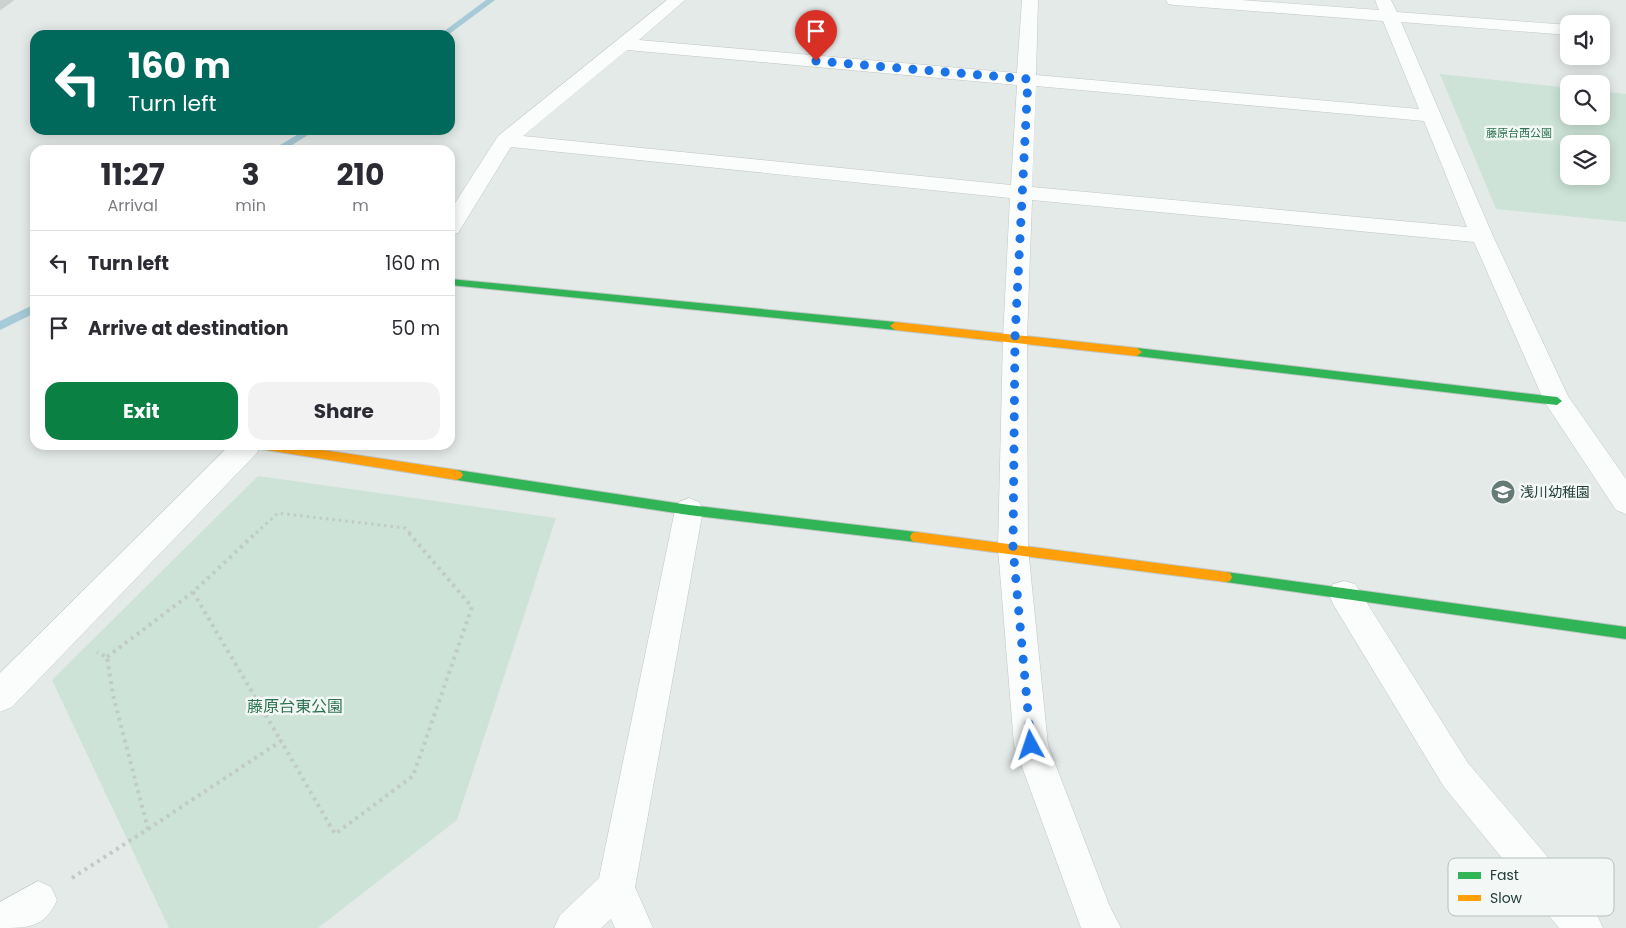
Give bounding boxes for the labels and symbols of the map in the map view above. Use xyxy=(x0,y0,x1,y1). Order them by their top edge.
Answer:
pin xyxy=(795,10,837,61)
park label: 藤原台西公園 xyxy=(1486,125,1552,141)
school or university icon: 浅川幼稚園 xyxy=(1490,479,1516,505)
place label: 浅川幼稚園 xyxy=(1520,482,1590,502)
park label: 藤原台東公園 xyxy=(247,695,343,718)
position arrow xyxy=(1004,718,1056,770)
legend xyxy=(1448,858,1614,916)
text: Fast xyxy=(1490,865,1519,885)
text: Slow xyxy=(1490,888,1523,908)

